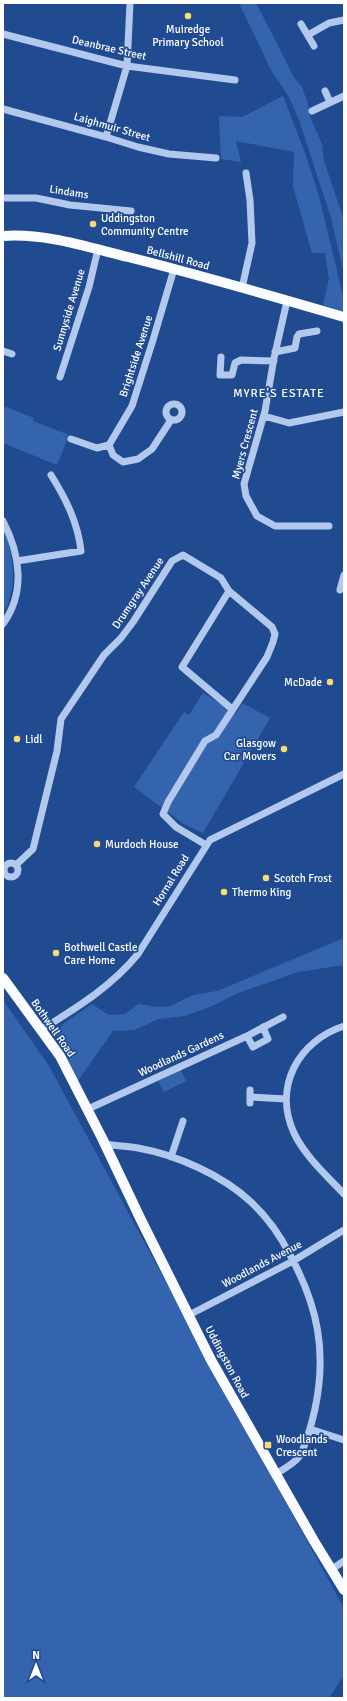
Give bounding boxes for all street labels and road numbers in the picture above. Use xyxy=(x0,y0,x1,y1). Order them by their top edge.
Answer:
street label: Deanbrae Street xyxy=(70,33,148,63)
street label: Laighmuir Street xyxy=(72,110,152,144)
street label: Lindams xyxy=(48,182,90,202)
street label: Bellshill Road xyxy=(145,243,211,273)
street label: Sunnyside Avenue xyxy=(50,267,88,353)
street label: Brightside Avenue xyxy=(117,313,155,399)
street label: Myers Crescent xyxy=(229,407,261,480)
street label: Drumgray Avenue xyxy=(109,555,167,631)
street label: Hornal Road xyxy=(150,852,192,908)
street label: Bothwell Road xyxy=(28,997,78,1060)
street label: Woodlands Gardens xyxy=(136,1028,226,1080)
street label: Woodlands Avenue xyxy=(220,1237,304,1291)
street label: Uddingston Road xyxy=(202,1324,252,1401)

